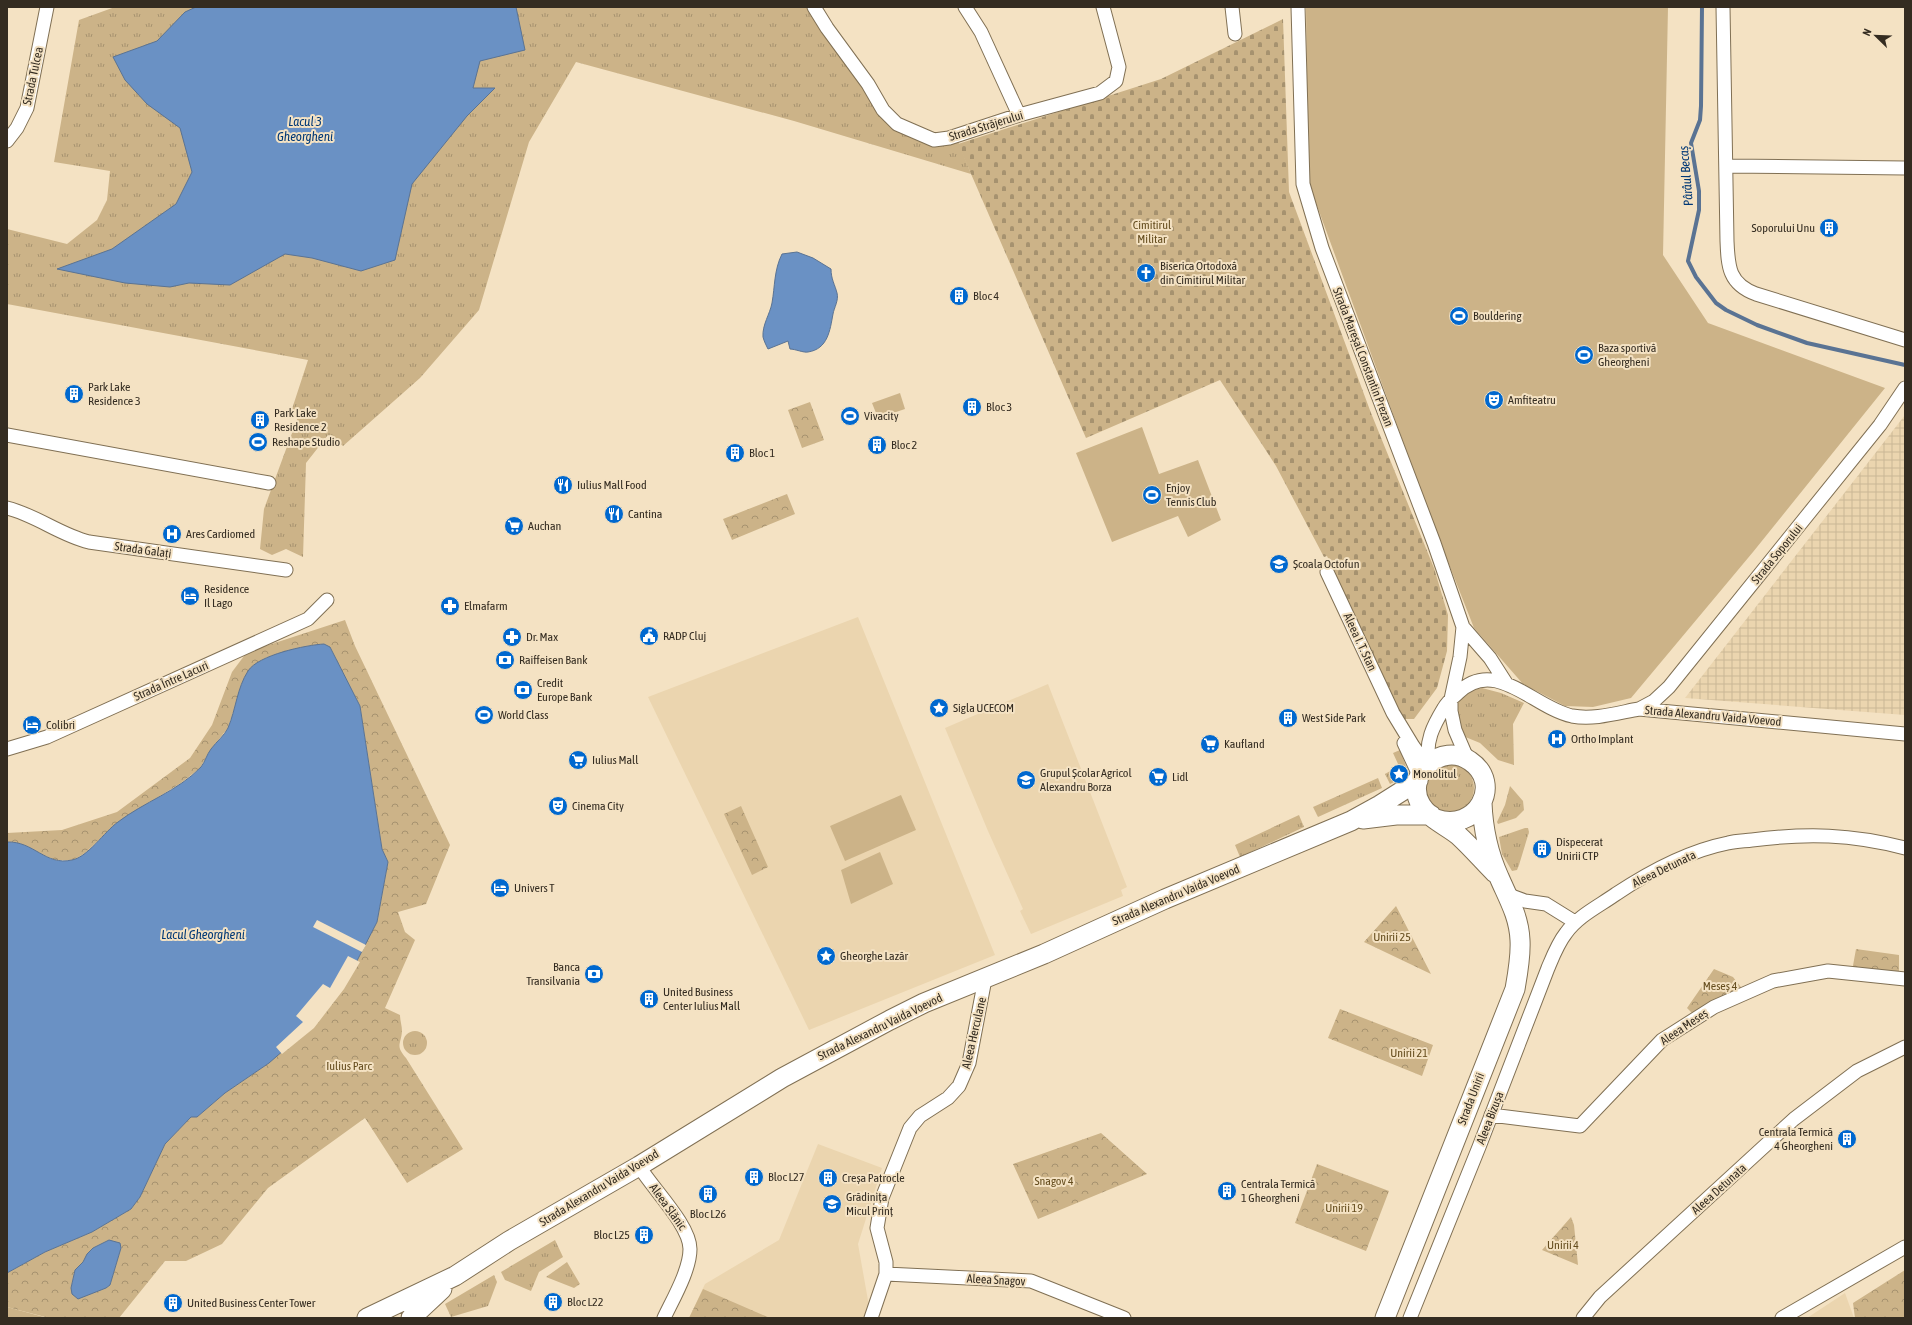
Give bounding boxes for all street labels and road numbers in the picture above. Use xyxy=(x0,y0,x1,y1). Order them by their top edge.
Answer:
street label: Strada Tulcea xyxy=(20,46,46,106)
street label: Strada Străjerului xyxy=(947,108,1025,144)
street label: Strada Mareșal Constantin Prezan xyxy=(1330,286,1396,428)
street label: Strada Soporului xyxy=(1748,521,1806,587)
street label: Strada Galați xyxy=(114,539,172,561)
street label: Aleea I. T. Stan xyxy=(1341,611,1379,673)
street label: Strada Între Lacuri xyxy=(132,658,210,704)
street label: Strada Alexandru Vaida Voevod xyxy=(1644,703,1782,729)
street label: Aleea Detunata xyxy=(1630,848,1698,890)
street label: Strada Alexandru Vaida Voevod xyxy=(1110,862,1242,928)
street label: Strada Alexandru Vaida Voevod xyxy=(815,991,945,1063)
street label: Aleea Herculane xyxy=(959,996,989,1070)
street label: Aleea Meseș xyxy=(1658,1006,1710,1048)
street label: Strada Unirii xyxy=(1455,1071,1487,1127)
street label: Aleea Bizușa xyxy=(1474,1090,1506,1146)
street label: Strada Alexandru Vaida Voevod xyxy=(537,1147,661,1229)
street label: Aleea Detunata xyxy=(1689,1161,1749,1217)
street label: Aleea Slănic xyxy=(647,1181,690,1233)
street label: Aleea Snagov xyxy=(966,1271,1026,1289)

